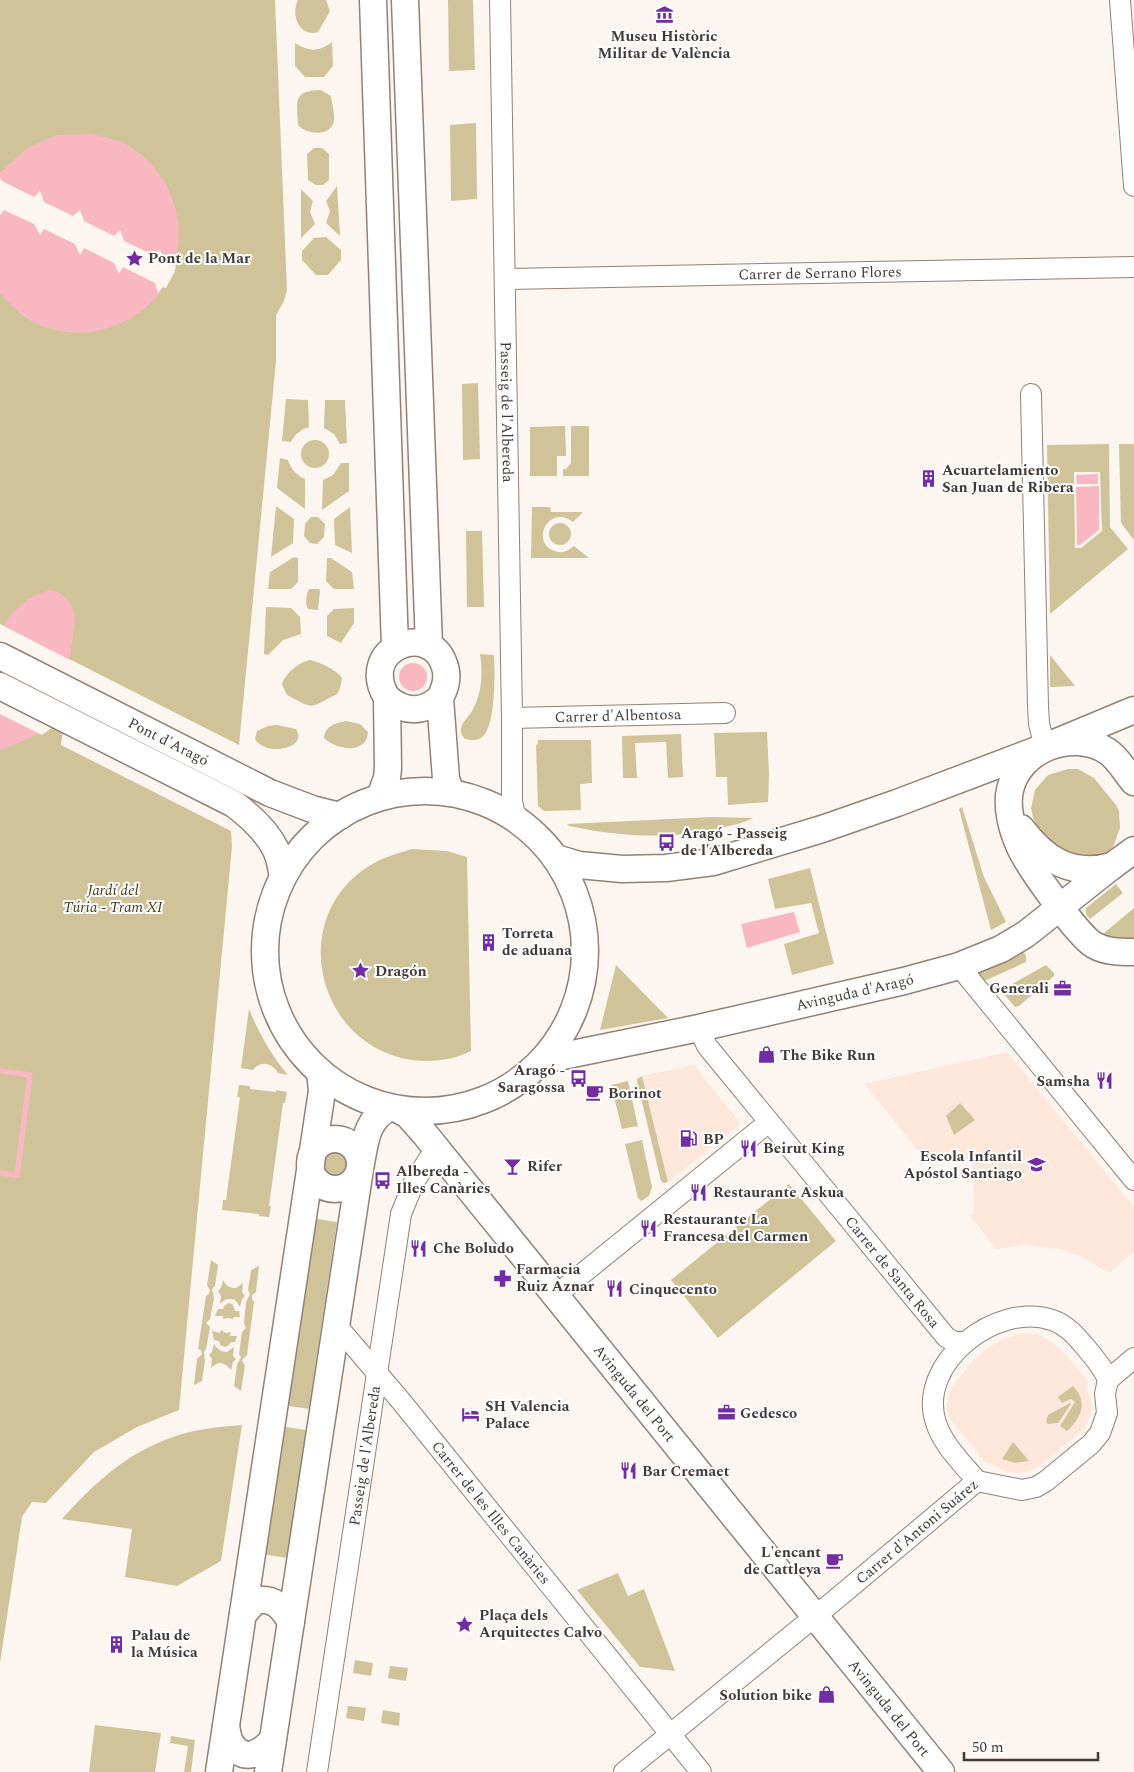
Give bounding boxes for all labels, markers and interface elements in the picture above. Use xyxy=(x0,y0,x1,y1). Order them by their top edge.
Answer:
museum icon: Museu Històric Militar de València xyxy=(654,5,674,25)
place label: Museu Històric Militar de València xyxy=(597,25,731,65)
place label: Pont de la Mar xyxy=(148,247,251,270)
place icon: Pont de la Mar xyxy=(124,248,144,268)
street label: Carrer de Serrano Flores xyxy=(738,260,902,286)
street label: Passeig de l'Albereda xyxy=(494,341,520,483)
place label: Acuartelamiento San Juan de Ribera xyxy=(942,459,1074,499)
building icon: Acuartelamiento San Juan de Ribera xyxy=(918,469,938,489)
street label: Carrer d'Albentosa xyxy=(554,703,682,728)
street label: Pont d'Aragó xyxy=(124,711,213,772)
place label: Aragó - Passeig de l'Albereda xyxy=(681,822,787,862)
bus stop icon: Aragó - Passeig de l'Albereda xyxy=(657,832,677,852)
park label: Jardí del Túria - Tram XI xyxy=(63,879,163,919)
place label: Torreta de aduana xyxy=(502,922,572,962)
building icon: Torreta de aduana xyxy=(478,932,498,952)
place label: Dragón xyxy=(375,960,427,983)
place icon: Dragón xyxy=(351,961,371,981)
street label: Avinguda d'Aragó xyxy=(794,967,916,1017)
place label: Generali xyxy=(989,977,1049,1000)
office icon: Generali xyxy=(1053,978,1073,998)
place label: The Bike Run xyxy=(780,1044,875,1067)
shop icon: The Bike Run xyxy=(756,1045,776,1065)
place label: Aragó - Saragossa xyxy=(497,1059,565,1099)
bus stop icon: Aragó - Saragossa xyxy=(569,1069,589,1089)
place label: Samsha xyxy=(1037,1070,1090,1093)
restaurant icon: Samsha xyxy=(1094,1071,1114,1091)
place label: Borinot xyxy=(608,1082,662,1105)
cafe icon: Borinot xyxy=(584,1083,604,1103)
place label: BP xyxy=(703,1128,724,1151)
fuel station icon: BP xyxy=(679,1129,699,1149)
place label: Beirut King xyxy=(763,1137,845,1160)
restaurant icon: Beirut King xyxy=(739,1138,759,1158)
place label: Escola Infantil Apóstol Santiago xyxy=(904,1145,1022,1185)
place label: Rifer xyxy=(527,1155,563,1178)
school or university icon: Escola Infantil Apóstol Santiago xyxy=(1026,1155,1046,1175)
bar icon: Rifer xyxy=(503,1156,523,1176)
place label: Albereda - Illes Canàries xyxy=(396,1160,490,1200)
bus stop icon: Albereda - Illes Canàries xyxy=(372,1170,392,1190)
place label: Restaurante Askua xyxy=(713,1181,844,1204)
restaurant icon: Restaurante Askua xyxy=(689,1182,709,1202)
place label: Restaurante La Francesa del Carmen xyxy=(663,1208,808,1248)
street label: Carrer de Santa Rosa xyxy=(839,1211,946,1333)
restaurant icon: Restaurante La Francesa del Carmen xyxy=(639,1218,659,1238)
place label: Che Boludo xyxy=(433,1237,514,1260)
restaurant icon: Che Boludo xyxy=(409,1238,429,1258)
place label: Farmacia Ruiz Aznar xyxy=(516,1258,595,1298)
pharmacy icon: Farmacia Ruiz Aznar xyxy=(492,1268,512,1288)
place label: Cinquecento xyxy=(629,1278,717,1301)
restaurant icon: Cinquecento xyxy=(605,1279,625,1299)
street label: Avinguda del Port xyxy=(588,1339,681,1447)
street label: Passeig de l'Albereda xyxy=(343,1383,387,1527)
place label: SH Valencia Palace xyxy=(485,1395,570,1435)
place label: Gedesco xyxy=(740,1402,797,1425)
office icon: Gedesco xyxy=(716,1403,736,1423)
hotel icon: SH Valencia Palace xyxy=(461,1405,481,1425)
street label: Carrer de les Illes Canàries xyxy=(426,1436,557,1589)
place label: Bar Cremaet xyxy=(642,1460,730,1483)
restaurant icon: Bar Cremaet xyxy=(618,1461,638,1481)
street label: Carrer d'Antoni Suárez xyxy=(850,1473,983,1590)
place label: L'encant de Cattleya xyxy=(744,1541,821,1581)
cafe icon: L'encant de Cattleya xyxy=(825,1551,845,1571)
place label: Plaça dels Arquitectes Calvo xyxy=(479,1604,602,1644)
place icon: Plaça dels Arquitectes Calvo xyxy=(455,1614,475,1634)
place label: Palau de la Música xyxy=(131,1624,198,1664)
building icon: Palau de la Música xyxy=(107,1634,127,1654)
street label: Avinguda del Port xyxy=(843,1654,936,1762)
place label: Solution bike xyxy=(719,1684,812,1707)
shop icon: Solution bike xyxy=(816,1685,836,1705)
scale bar xyxy=(964,1730,1098,1762)
text: 50 m xyxy=(972,1736,1004,1759)

